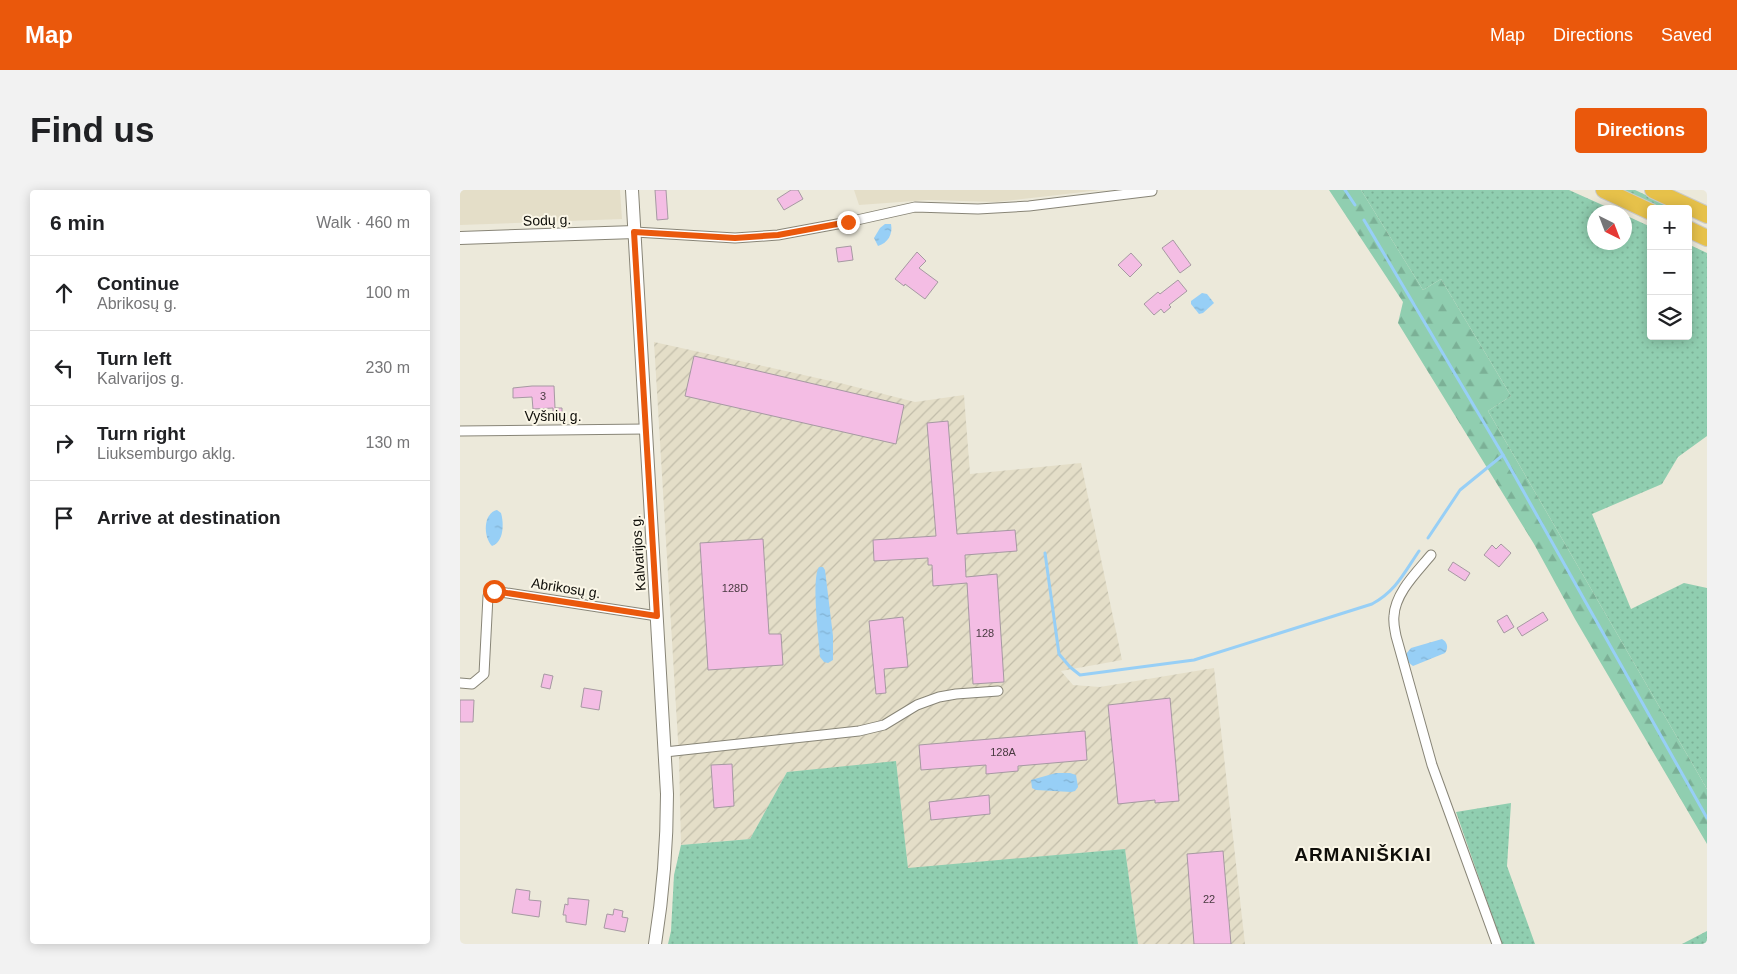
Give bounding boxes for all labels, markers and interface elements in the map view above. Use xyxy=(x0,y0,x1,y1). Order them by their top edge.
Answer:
text: Map xyxy=(25,21,73,48)
text: Map xyxy=(1490,25,1525,45)
text: Directions xyxy=(1553,25,1633,45)
text: Saved xyxy=(1661,25,1712,45)
button: Directions xyxy=(1575,108,1707,153)
text: Find us xyxy=(30,110,154,149)
north arrow xyxy=(1587,205,1632,250)
map controls xyxy=(1647,205,1692,340)
button: + xyxy=(1647,205,1692,250)
text: 6 min xyxy=(50,211,105,234)
street label: Sodų g. xyxy=(523,211,571,229)
route end xyxy=(837,211,860,234)
text: Walk · 460 m xyxy=(316,214,410,231)
button: − xyxy=(1647,250,1692,295)
text: Continue xyxy=(97,273,179,294)
icon: ahead xyxy=(50,279,78,307)
text: 100 m xyxy=(366,284,410,301)
text: Abrikosų g. xyxy=(97,295,177,312)
button: layers xyxy=(1647,295,1692,340)
text: Turn left xyxy=(97,348,172,369)
icon: left xyxy=(50,354,78,382)
text: 230 m xyxy=(366,359,410,376)
text: Kalvarijos g. xyxy=(97,370,184,387)
house number: 3 xyxy=(540,390,546,402)
street label: Vyšnių g. xyxy=(524,408,582,424)
text: Turn right xyxy=(97,423,185,444)
icon: right xyxy=(50,429,78,457)
text: 130 m xyxy=(366,434,410,451)
text: Liuksemburgo aklg. xyxy=(97,445,236,462)
icon: arrive xyxy=(50,504,78,532)
text: Arrive at destination xyxy=(97,507,281,528)
street label: Kalvarijos g. xyxy=(627,514,649,592)
street label: Abrikosų g. xyxy=(530,575,602,601)
route start xyxy=(483,580,506,603)
house number: 128D xyxy=(722,582,748,594)
house number: 128 xyxy=(976,627,994,639)
house number: 128A xyxy=(990,746,1017,758)
district label: ARMANIŠKIAI xyxy=(1294,844,1432,865)
house number: 22 xyxy=(1203,893,1215,905)

